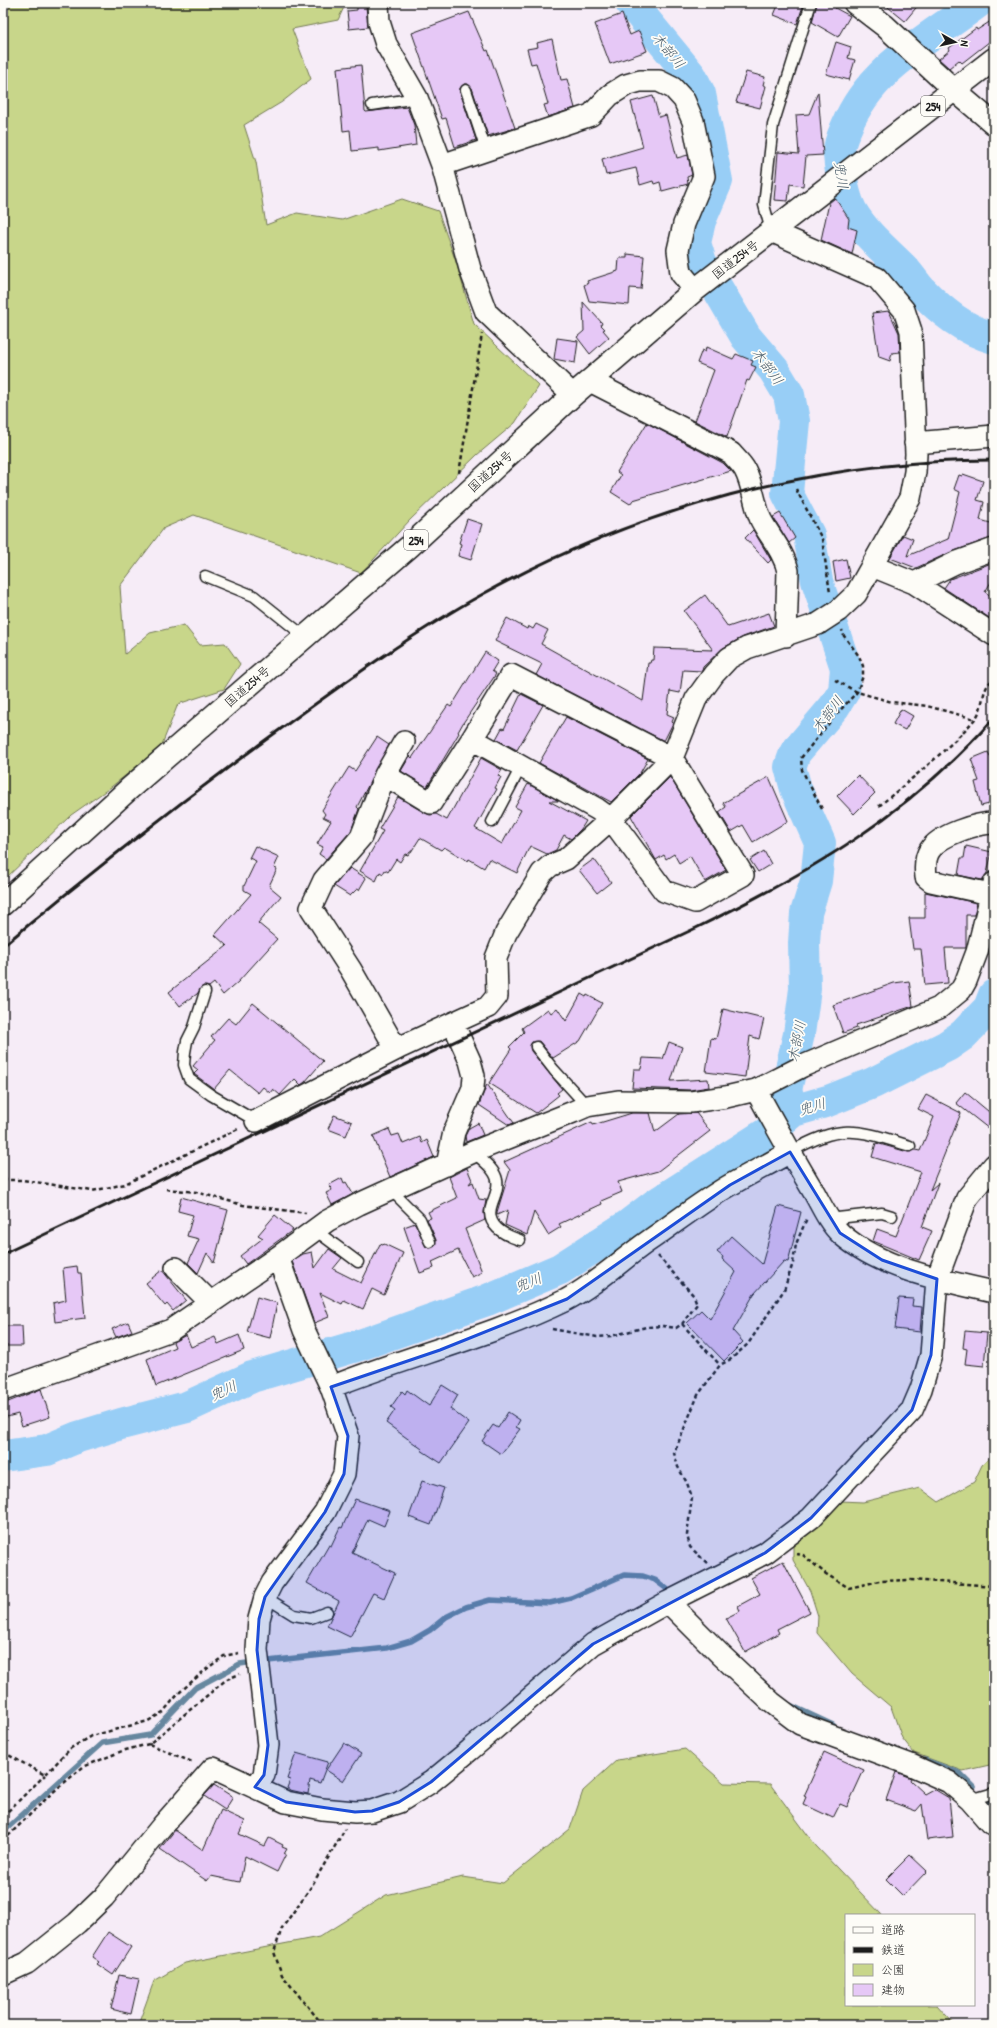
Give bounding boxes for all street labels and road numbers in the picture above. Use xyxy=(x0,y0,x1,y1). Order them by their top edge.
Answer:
road number: 254 xyxy=(921,96,945,116)
street label: 国道254号 xyxy=(708,235,762,283)
street label: 国道254号 xyxy=(463,446,517,496)
road number: 254 xyxy=(404,530,428,550)
street label: 国道254号 xyxy=(220,661,274,711)

